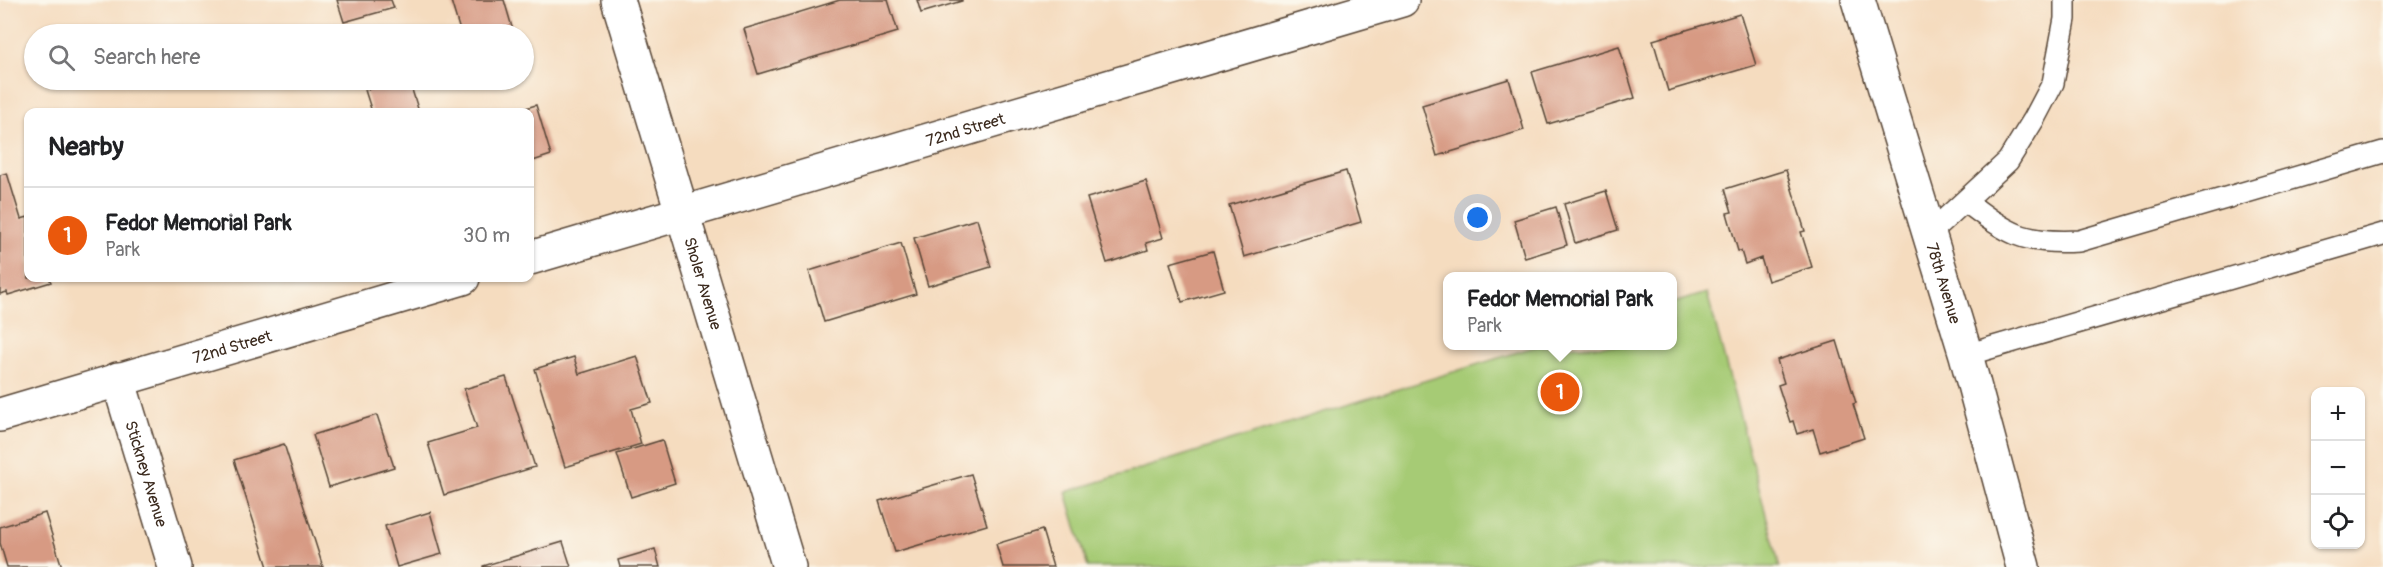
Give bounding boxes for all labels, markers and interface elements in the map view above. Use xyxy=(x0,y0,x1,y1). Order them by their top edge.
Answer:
search box xyxy=(24,24,534,90)
icon: search xyxy=(45,41,78,74)
text: Search here xyxy=(93,43,200,71)
street label: 72nd Street xyxy=(924,109,1008,151)
text: Nearby xyxy=(48,131,124,163)
your location xyxy=(1463,203,1492,232)
text: Fedor Memorial Park xyxy=(105,209,292,237)
text: 1 xyxy=(64,223,71,248)
text: 30 m xyxy=(463,223,510,248)
street label: Sholer Avenue xyxy=(679,235,726,332)
text: Park xyxy=(105,237,140,262)
street label: 78th Avenue xyxy=(1922,241,1965,326)
popup xyxy=(1443,272,1677,350)
text: Fedor Memorial Park xyxy=(1467,285,1653,313)
text: Park xyxy=(1467,313,1502,338)
street label: 72nd Street xyxy=(191,326,275,368)
pin: 1 xyxy=(1540,370,1580,414)
map controls xyxy=(2311,387,2365,549)
button: + xyxy=(2311,387,2365,441)
street label: Stickney Avenue xyxy=(120,419,171,530)
button: − xyxy=(2311,441,2365,495)
button: locate xyxy=(2311,495,2365,549)

